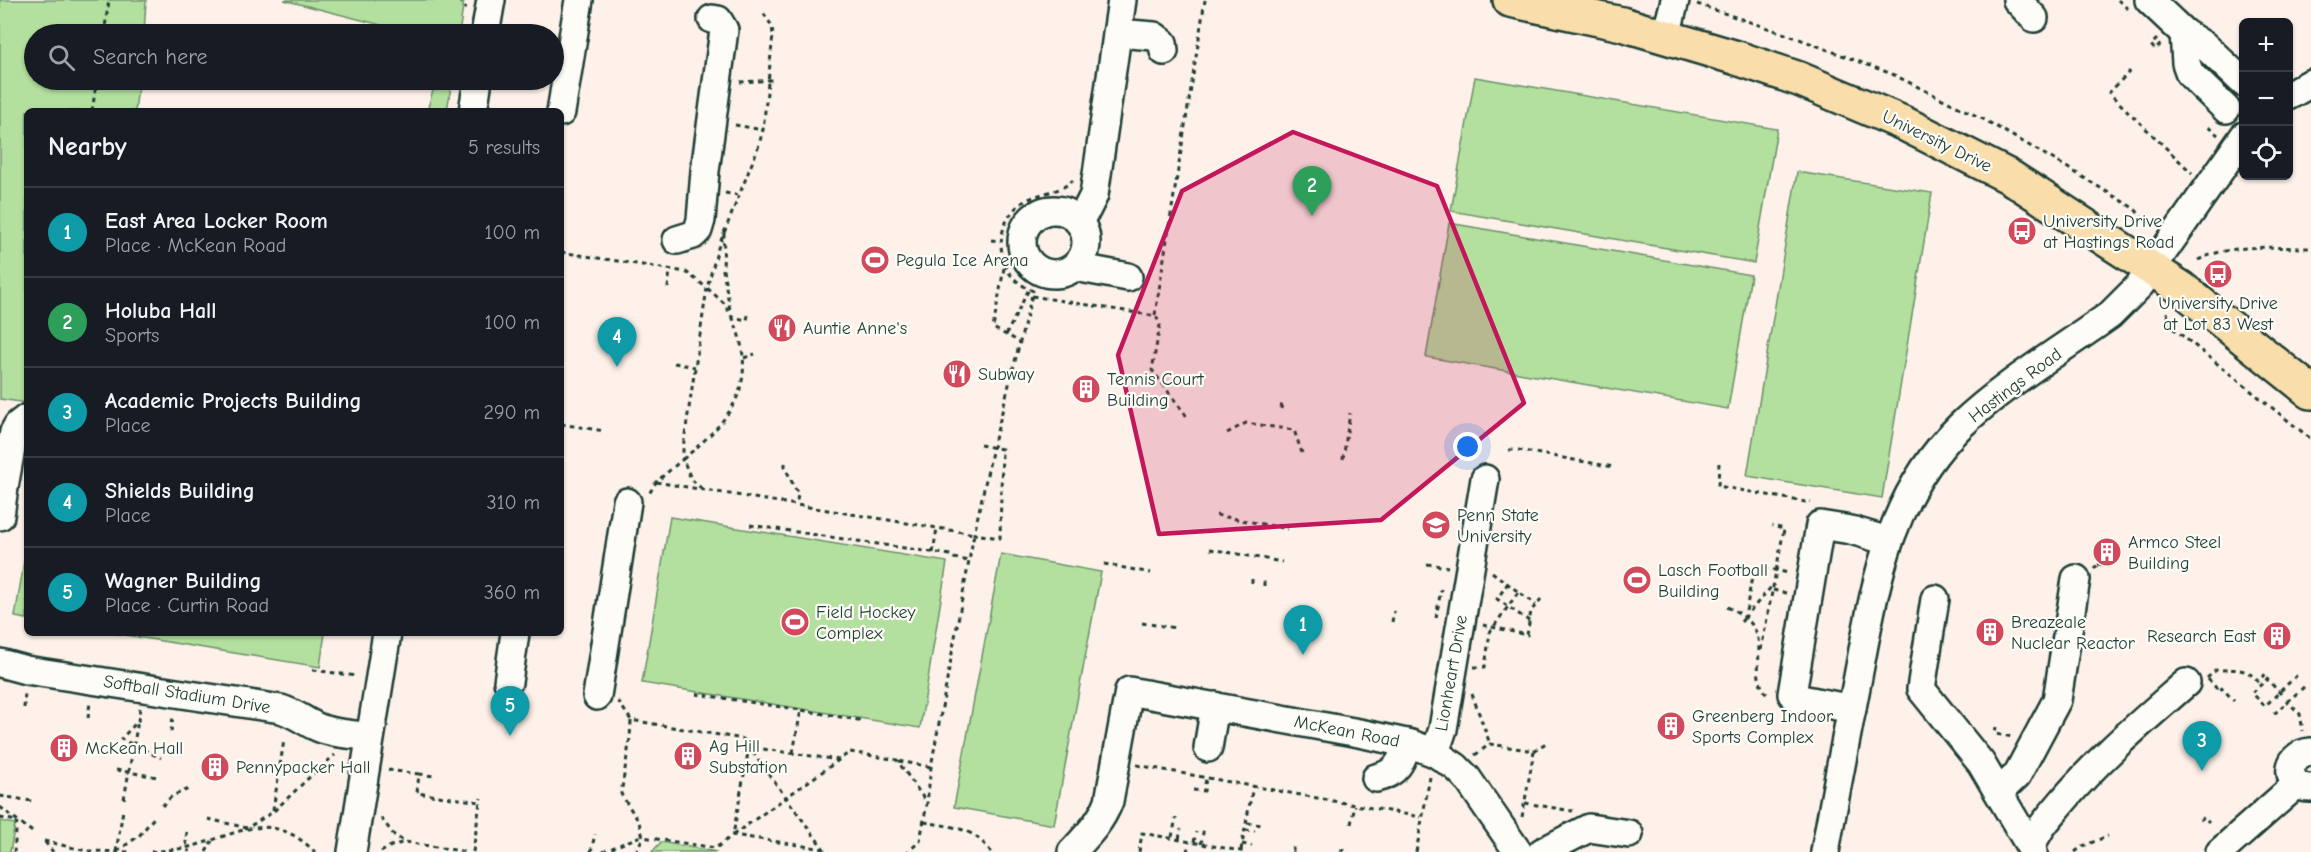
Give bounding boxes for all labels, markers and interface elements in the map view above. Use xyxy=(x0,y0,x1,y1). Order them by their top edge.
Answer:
map controls xyxy=(2239,18,2293,180)
button: + xyxy=(2239,18,2293,72)
search box xyxy=(24,24,564,90)
icon: search xyxy=(45,41,78,74)
text: Search here xyxy=(93,44,208,70)
button: − xyxy=(2239,72,2293,126)
street label: University Drive xyxy=(1879,106,1995,177)
button: locate xyxy=(2239,126,2293,180)
text: Nearby xyxy=(48,132,127,162)
text: 5 results xyxy=(468,136,540,159)
pin: 2 xyxy=(1292,166,1332,216)
text: East Area Locker Room xyxy=(105,208,328,234)
place label: University Drive at Hastings Road xyxy=(2043,211,2174,253)
bus stop icon: University Drive at Hastings Road xyxy=(2006,215,2038,247)
text: 1 xyxy=(64,221,71,244)
text: 100 m xyxy=(485,221,540,244)
text: Place · McKean Road xyxy=(105,234,286,257)
sports icon: Pegula Ice Arena xyxy=(859,244,891,276)
place label: Pegula Ice Arena xyxy=(896,250,1029,271)
bus stop icon: University Drive at Lot 83 West xyxy=(2202,258,2234,290)
place label: University Drive at Lot 83 West xyxy=(2158,293,2278,335)
text: Holuba Hall xyxy=(105,298,217,324)
text: 2 xyxy=(63,311,72,334)
text: 100 m xyxy=(485,311,540,334)
restaurant icon: Auntie Anne's xyxy=(766,312,798,344)
pin: 4 xyxy=(598,318,636,367)
place label: Auntie Anne's xyxy=(803,318,907,339)
text: Sports xyxy=(105,324,159,347)
street label: Hastings Road xyxy=(1965,344,2066,427)
restaurant icon: Subway xyxy=(941,358,973,390)
place label: Subway xyxy=(978,364,1035,385)
place label: Tennis Court Building xyxy=(1107,369,1204,411)
building icon: Tennis Court Building xyxy=(1070,373,1102,405)
text: Academic Projects Building xyxy=(105,388,362,414)
text: 3 xyxy=(63,401,72,424)
text: 290 m xyxy=(484,401,540,424)
text: Place xyxy=(105,414,151,437)
your location xyxy=(1453,432,1482,461)
text: Shields Building xyxy=(105,478,255,504)
text: 4 xyxy=(63,491,72,514)
text: 310 m xyxy=(487,491,540,514)
text: Place xyxy=(105,504,151,527)
place label: Penn State University xyxy=(1457,505,1539,547)
school or university icon: Penn State University xyxy=(1420,509,1452,541)
place label: Armco Steel Building xyxy=(2128,532,2221,574)
building icon: Armco Steel Building xyxy=(2091,536,2123,568)
place label: Lasch Football Building xyxy=(1658,560,1768,602)
sports icon: Lasch Football Building xyxy=(1621,564,1653,596)
text: Wagner Building xyxy=(105,568,261,594)
text: 5 xyxy=(62,581,73,604)
text: 360 m xyxy=(484,581,540,604)
text: Place · Curtin Road xyxy=(105,594,269,617)
place label: Field Hockey Complex xyxy=(816,602,917,644)
sports icon: Field Hockey Complex xyxy=(779,606,811,638)
pin: 1 xyxy=(1284,606,1322,655)
place label: Breazeale Nuclear Reactor xyxy=(2011,612,2136,654)
street label: Lionheart Drive xyxy=(1431,613,1472,733)
building icon: Breazeale Nuclear Reactor xyxy=(1974,616,2006,648)
building icon: Research East xyxy=(2261,620,2293,652)
place label: Research East xyxy=(2147,626,2257,647)
street label: Softball Stadium Drive xyxy=(102,671,272,718)
pin: 5 xyxy=(490,686,530,736)
place label: Greenberg Indoor Sports Complex xyxy=(1692,706,1834,748)
building icon: Greenberg Indoor Sports Complex xyxy=(1655,710,1687,742)
street label: McKean Road xyxy=(1292,711,1401,752)
pin: 3 xyxy=(2182,722,2222,771)
building icon: McKean Hall xyxy=(48,732,80,764)
place label: Ag Hill Substation xyxy=(709,736,788,778)
place label: McKean Hall xyxy=(85,738,183,759)
building icon: Ag Hill Substation xyxy=(672,740,704,772)
building icon: Pennypacker Hall xyxy=(199,751,231,783)
place label: Pennypacker Hall xyxy=(236,757,371,778)

